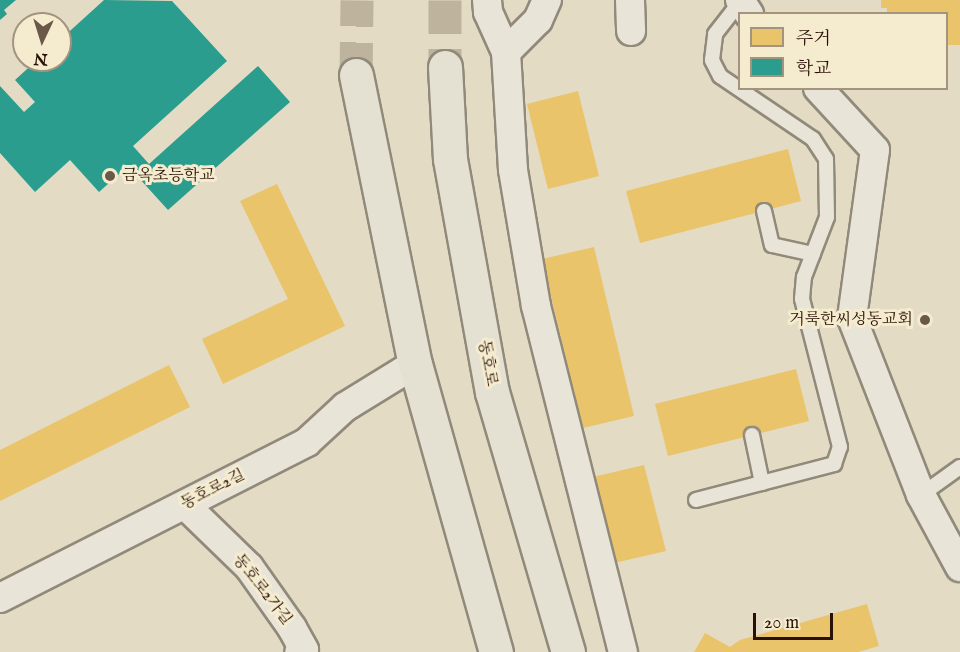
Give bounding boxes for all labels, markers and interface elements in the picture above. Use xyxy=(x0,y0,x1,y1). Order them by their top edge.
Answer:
north arrow xyxy=(12,12,72,72)
legend xyxy=(738,12,948,90)
text: 주거 xyxy=(796,28,831,51)
text: N xyxy=(33,48,48,68)
text: 학교 xyxy=(796,58,831,81)
place label: 금옥초등학교 xyxy=(122,166,215,186)
marker: 금옥초등학교 xyxy=(103,169,117,183)
place label: 거룩한씨성동교회 xyxy=(789,310,913,330)
marker: 거룩한씨성동교회 xyxy=(918,313,932,327)
street label: 동호로 xyxy=(474,339,500,387)
street label: 동호로2길 xyxy=(178,466,248,514)
street label: 동호로2가길 xyxy=(228,551,296,629)
scale bar xyxy=(756,601,836,639)
text: 20 m xyxy=(764,612,799,635)

